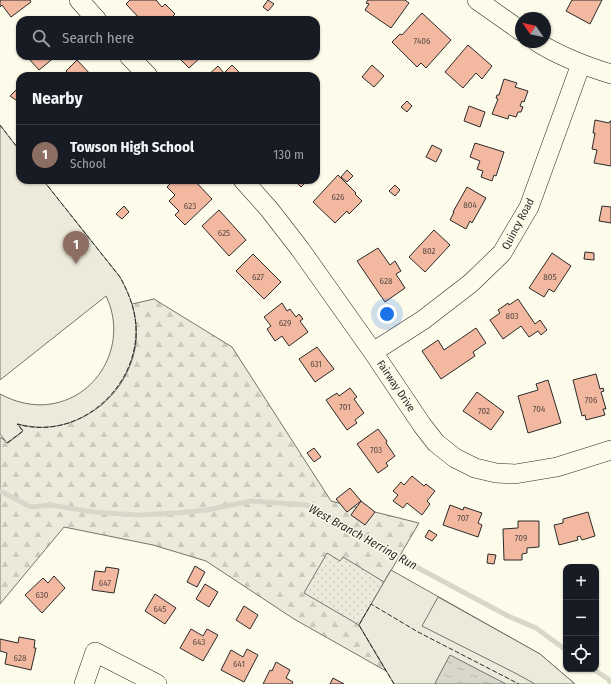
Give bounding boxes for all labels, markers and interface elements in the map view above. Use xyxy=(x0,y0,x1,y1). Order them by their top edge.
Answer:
north arrow xyxy=(515,12,551,48)
search box xyxy=(16,16,320,60)
icon: search xyxy=(30,27,52,49)
text: Search here xyxy=(62,29,134,47)
house number: 7406 xyxy=(414,36,431,46)
text: Nearby xyxy=(32,88,83,109)
text: Towson High School xyxy=(70,138,194,156)
text: 1 xyxy=(42,147,48,162)
text: 130 m xyxy=(273,147,304,162)
text: School xyxy=(70,156,106,171)
house number: 626 xyxy=(332,192,345,202)
street label: Quincy Road xyxy=(499,196,537,252)
house number: 804 xyxy=(463,200,477,210)
house number: 623 xyxy=(184,201,196,211)
house number: 625 xyxy=(218,228,230,238)
pin: 1 xyxy=(63,231,89,264)
house number: 802 xyxy=(422,246,436,256)
house number: 627 xyxy=(252,272,264,282)
house number: 805 xyxy=(543,272,557,282)
house number: 628 xyxy=(380,276,393,286)
your location xyxy=(377,304,397,324)
house number: 803 xyxy=(505,311,519,321)
house number: 629 xyxy=(279,318,291,328)
street label: Fairway Drive xyxy=(374,358,418,414)
house number: 631 xyxy=(310,359,322,369)
house number: 706 xyxy=(585,395,598,405)
house number: 701 xyxy=(339,402,351,412)
house number: 704 xyxy=(533,404,546,414)
house number: 702 xyxy=(478,406,490,416)
house number: 703 xyxy=(370,445,382,455)
water label: West Branch Herring Run xyxy=(306,501,420,573)
house number: 707 xyxy=(457,513,469,523)
house number: 709 xyxy=(515,533,527,543)
map controls xyxy=(563,564,599,672)
button: + xyxy=(563,564,599,600)
house number: 647 xyxy=(99,578,112,588)
house number: 630 xyxy=(35,590,49,600)
button: − xyxy=(563,600,599,636)
house number: 645 xyxy=(154,604,166,614)
button: locate xyxy=(563,636,599,672)
house number: 643 xyxy=(193,637,205,647)
house number: 628 xyxy=(14,653,27,663)
house number: 641 xyxy=(233,659,245,669)

